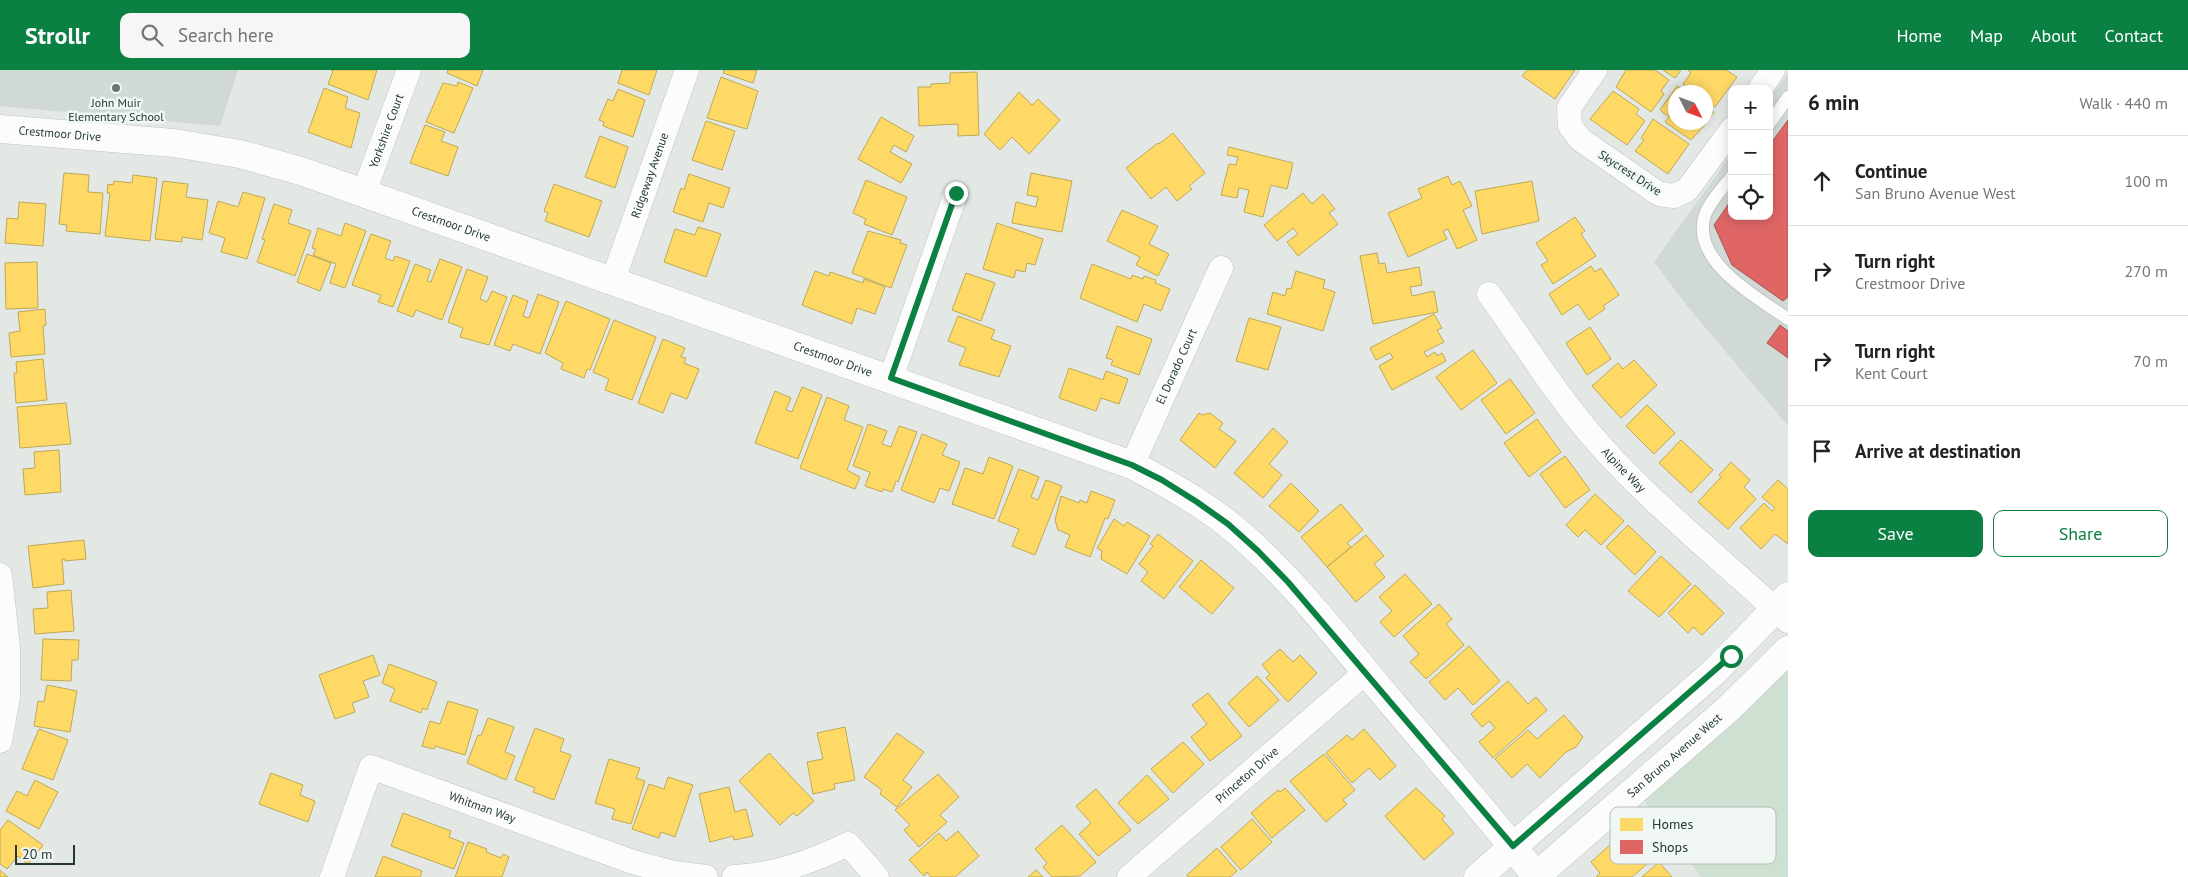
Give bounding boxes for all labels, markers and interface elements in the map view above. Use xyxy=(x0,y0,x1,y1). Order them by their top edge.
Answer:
search box xyxy=(120,13,470,58)
text: Strollr xyxy=(25,20,90,51)
icon: search xyxy=(138,21,166,49)
text: Search here xyxy=(178,23,274,47)
text: Home xyxy=(1896,24,1942,47)
text: Map xyxy=(1970,24,2003,47)
text: About xyxy=(2031,24,2077,47)
text: Contact xyxy=(2105,24,2163,47)
marker: John Muir Elementary School xyxy=(110,82,122,94)
north arrow xyxy=(1668,85,1713,130)
map controls xyxy=(1728,85,1773,220)
button: + xyxy=(1728,85,1773,130)
text: 6 min xyxy=(1808,89,1859,116)
street label: Yorkshire Court xyxy=(365,92,407,170)
text: Walk · 440 m xyxy=(2079,93,2168,113)
place label: John Muir Elementary School xyxy=(68,95,164,124)
street label: Crestmoor Drive xyxy=(18,123,102,144)
street label: Ridgeway Avenue xyxy=(627,130,671,220)
button: − xyxy=(1728,130,1773,175)
street label: Skycrest Drive xyxy=(1596,147,1665,199)
text: Continue xyxy=(1855,159,1927,183)
icon: ahead xyxy=(1808,167,1836,195)
text: 100 m xyxy=(2125,171,2168,191)
button: locate xyxy=(1728,175,1773,220)
route end xyxy=(945,182,968,205)
text: San Bruno Avenue West xyxy=(1855,183,2016,203)
street label: Crestmoor Drive xyxy=(410,203,493,245)
text: Turn right xyxy=(1855,249,1935,273)
icon: right xyxy=(1808,257,1836,285)
text: 270 m xyxy=(2125,261,2168,281)
text: Crestmoor Drive xyxy=(1855,273,1965,293)
street label: El Dorado Court xyxy=(1152,326,1200,407)
street label: Crestmoor Drive xyxy=(791,338,875,380)
text: Turn right xyxy=(1855,339,1935,363)
icon: right xyxy=(1808,347,1836,375)
text: 70 m xyxy=(2133,351,2168,371)
text: Kent Court xyxy=(1855,363,1928,383)
icon: arrive xyxy=(1808,437,1836,465)
text: Arrive at destination xyxy=(1855,439,2021,463)
street label: Alpine Way xyxy=(1599,444,1650,496)
button: Save xyxy=(1808,510,1983,557)
button: Share xyxy=(1993,510,2168,557)
route start xyxy=(1720,645,1743,668)
street label: San Bruno Avenue West xyxy=(1624,710,1725,800)
street label: Princeton Drive xyxy=(1212,743,1281,806)
street label: Whitman Way xyxy=(447,788,518,826)
legend xyxy=(1610,807,1776,864)
text: Homes xyxy=(1652,815,1693,833)
text: Shops xyxy=(1652,838,1688,856)
scale bar xyxy=(15,842,75,865)
text: 20 m xyxy=(22,845,52,863)

